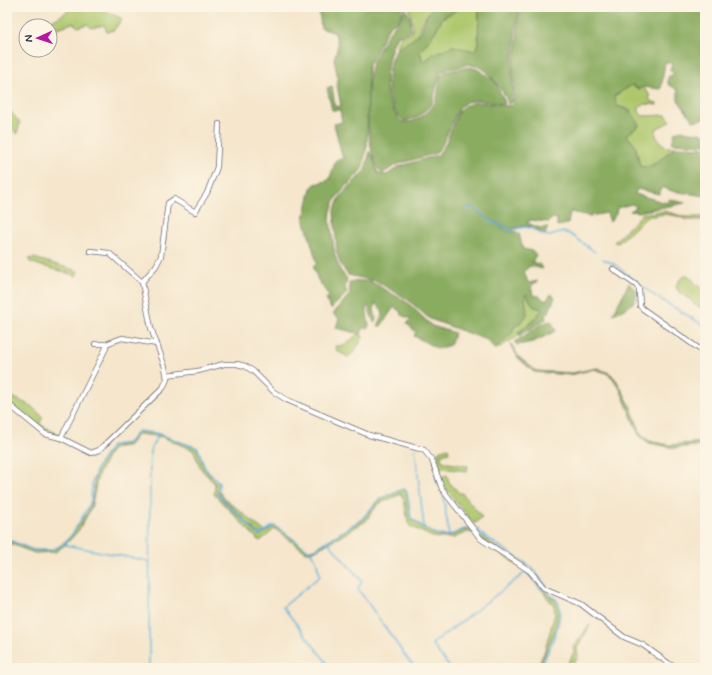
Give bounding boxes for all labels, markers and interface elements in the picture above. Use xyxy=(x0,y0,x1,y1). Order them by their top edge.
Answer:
north arrow xyxy=(18,18,58,58)
text: N xyxy=(22,34,36,42)

